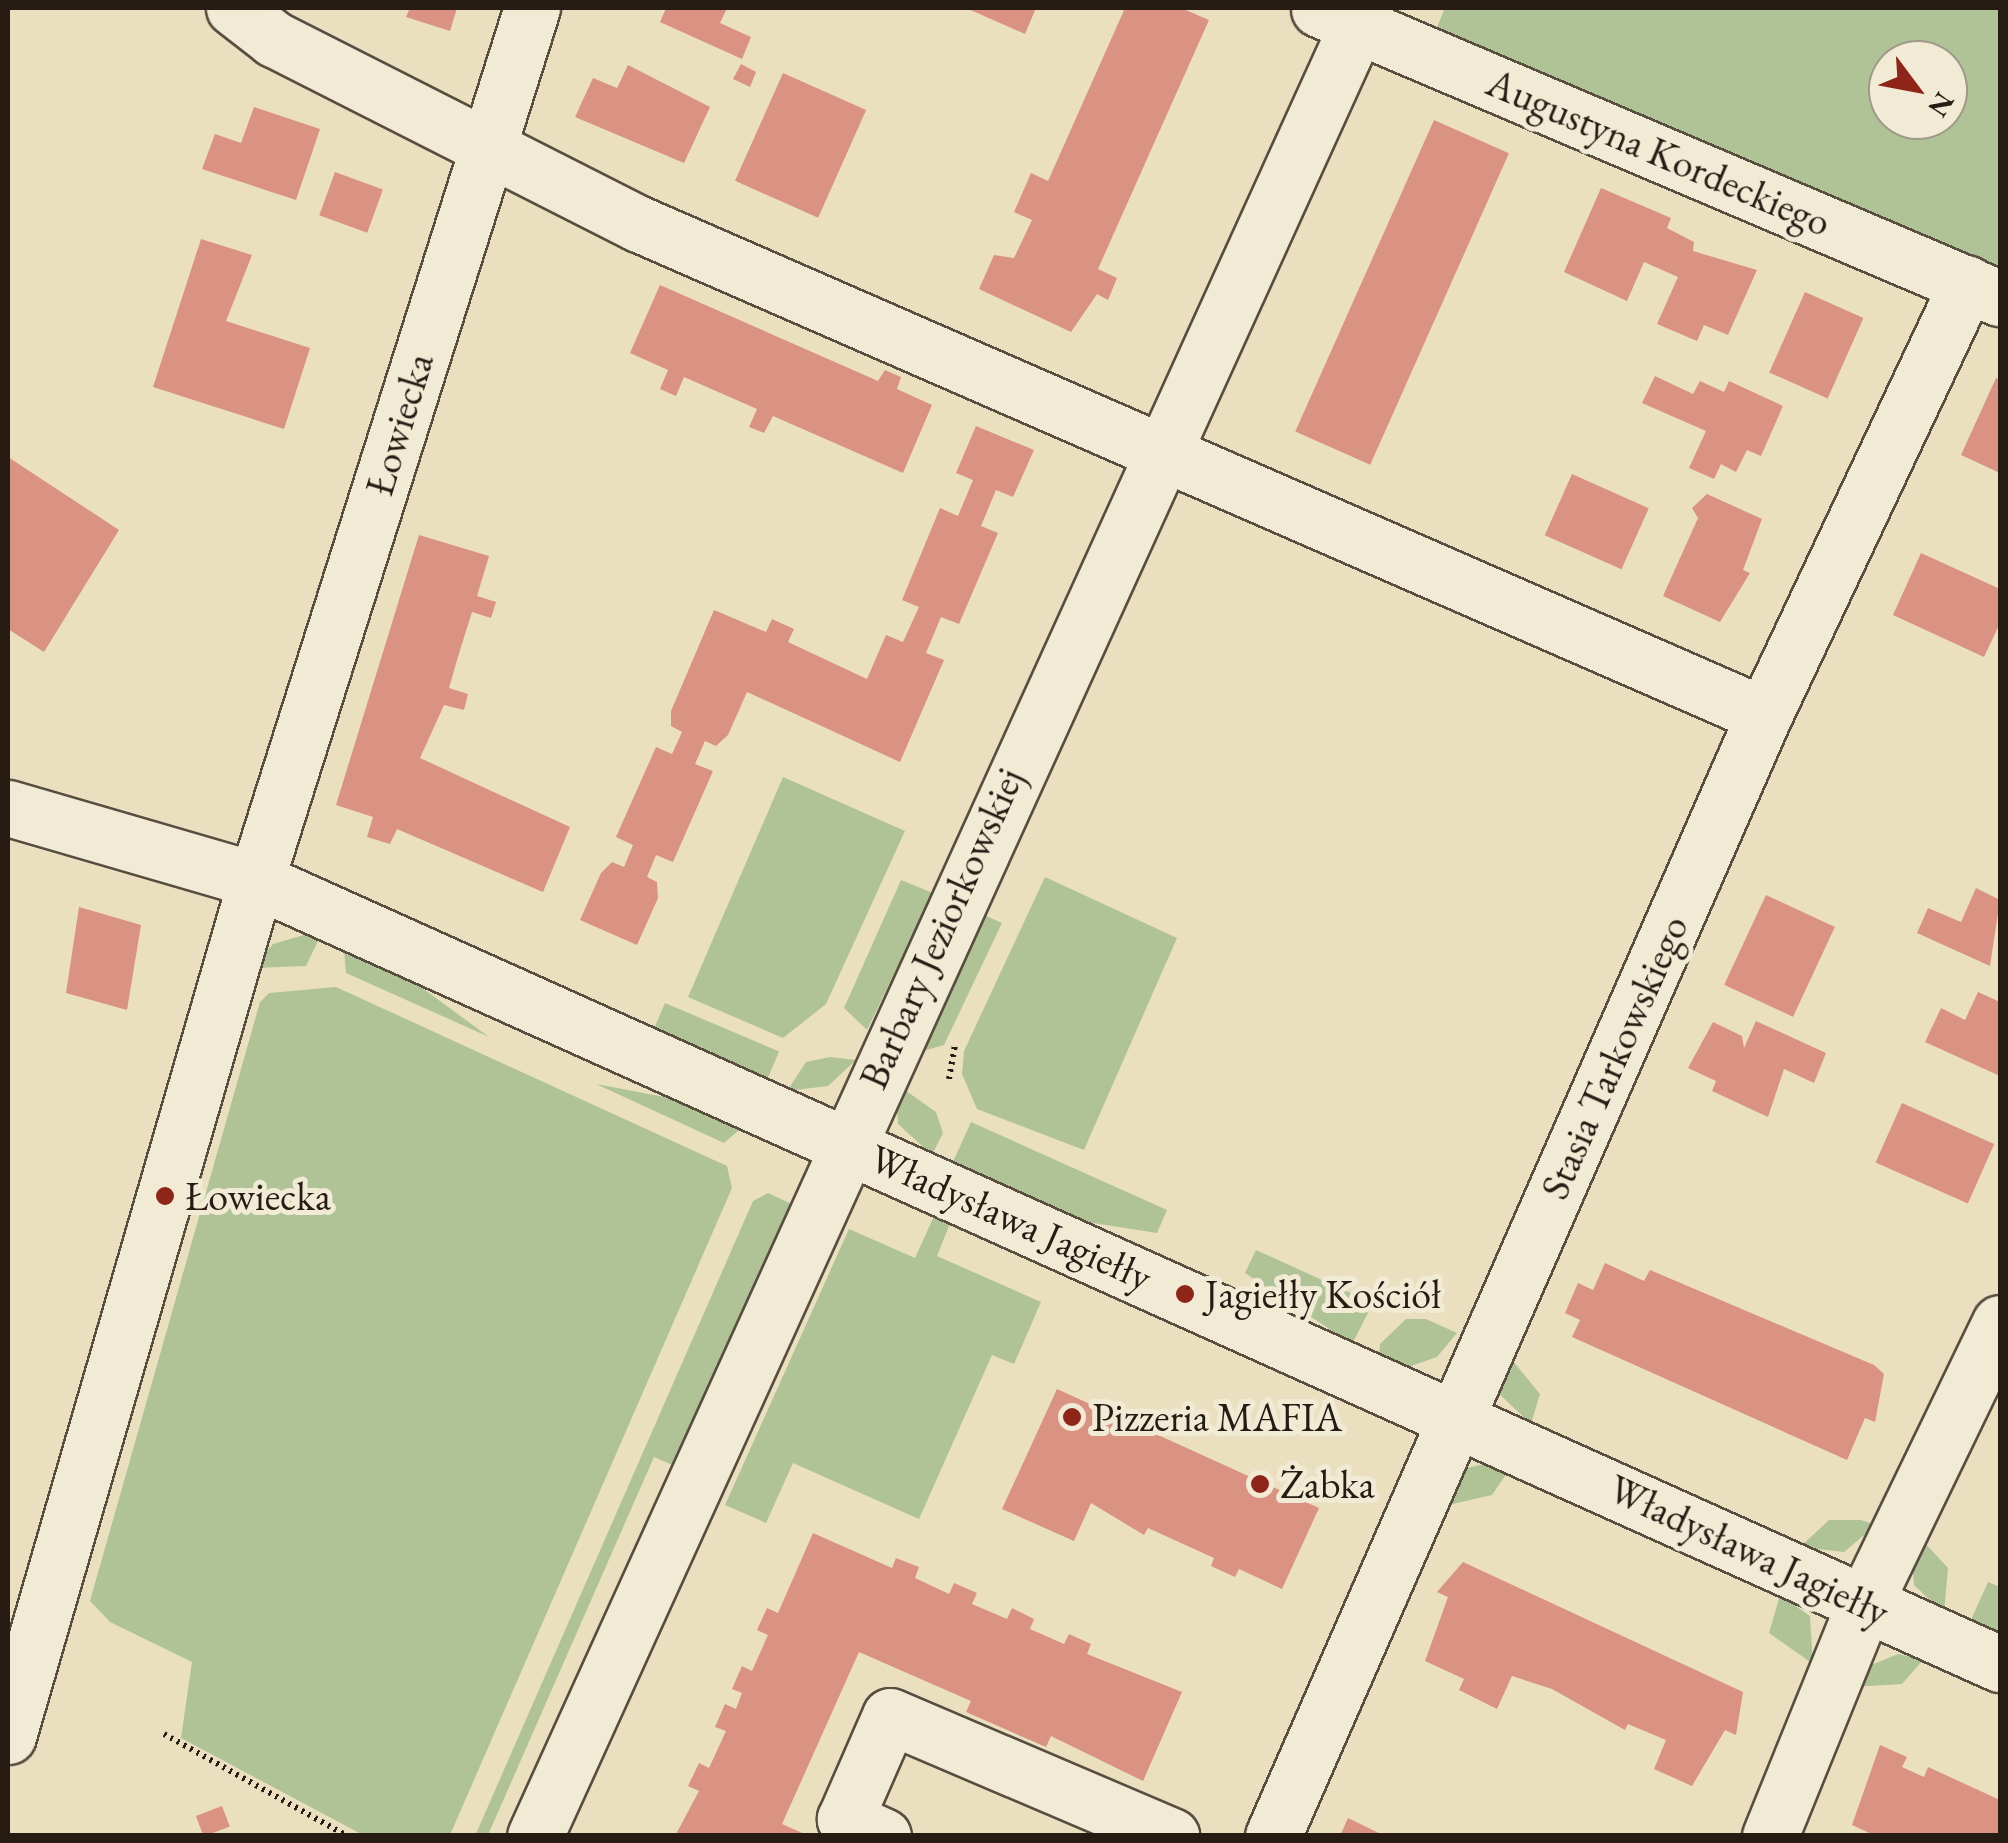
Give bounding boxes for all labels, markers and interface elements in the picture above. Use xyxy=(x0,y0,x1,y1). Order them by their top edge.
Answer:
north arrow xyxy=(1868,40,1968,140)
street label: Augustyna Kordeckiego xyxy=(1480,58,1838,246)
text: N xyxy=(1920,86,1963,124)
street label: Łowiecka xyxy=(355,347,443,501)
street label: Barbary Jeziorkowskiej xyxy=(849,760,1033,1096)
street label: Stasia Tarkowskiego xyxy=(1530,908,1698,1206)
street label: Władysława Jagiełły xyxy=(862,1133,1160,1301)
place label: Łowiecka xyxy=(185,1172,331,1220)
marker: Łowiecka xyxy=(154,1185,176,1207)
place label: Jagiełły Kościół xyxy=(1205,1270,1442,1318)
marker: Jagiełły Kościół xyxy=(1174,1283,1196,1305)
place label: Pizzeria MAFIA xyxy=(1092,1393,1342,1441)
marker: Pizzeria MAFIA xyxy=(1061,1406,1083,1428)
place label: Żabka xyxy=(1280,1460,1375,1508)
street label: Władysława Jagiełły xyxy=(1601,1464,1897,1636)
marker: Żabka xyxy=(1249,1473,1271,1495)

